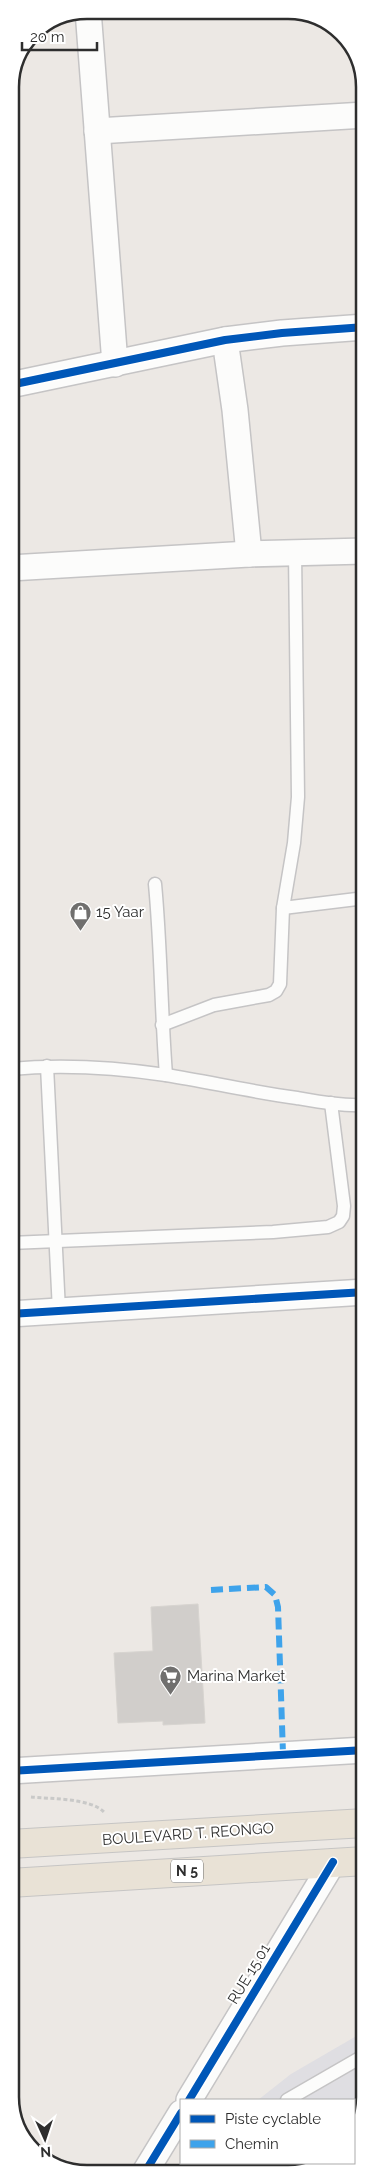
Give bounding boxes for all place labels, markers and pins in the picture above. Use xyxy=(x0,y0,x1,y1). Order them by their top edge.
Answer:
shop icon: 15 Yaar xyxy=(68,900,92,931)
place label: 15 Yaar xyxy=(96,903,145,921)
supermarket icon: Marina Market xyxy=(159,1664,183,1695)
place label: Marina Market xyxy=(187,1667,285,1685)

